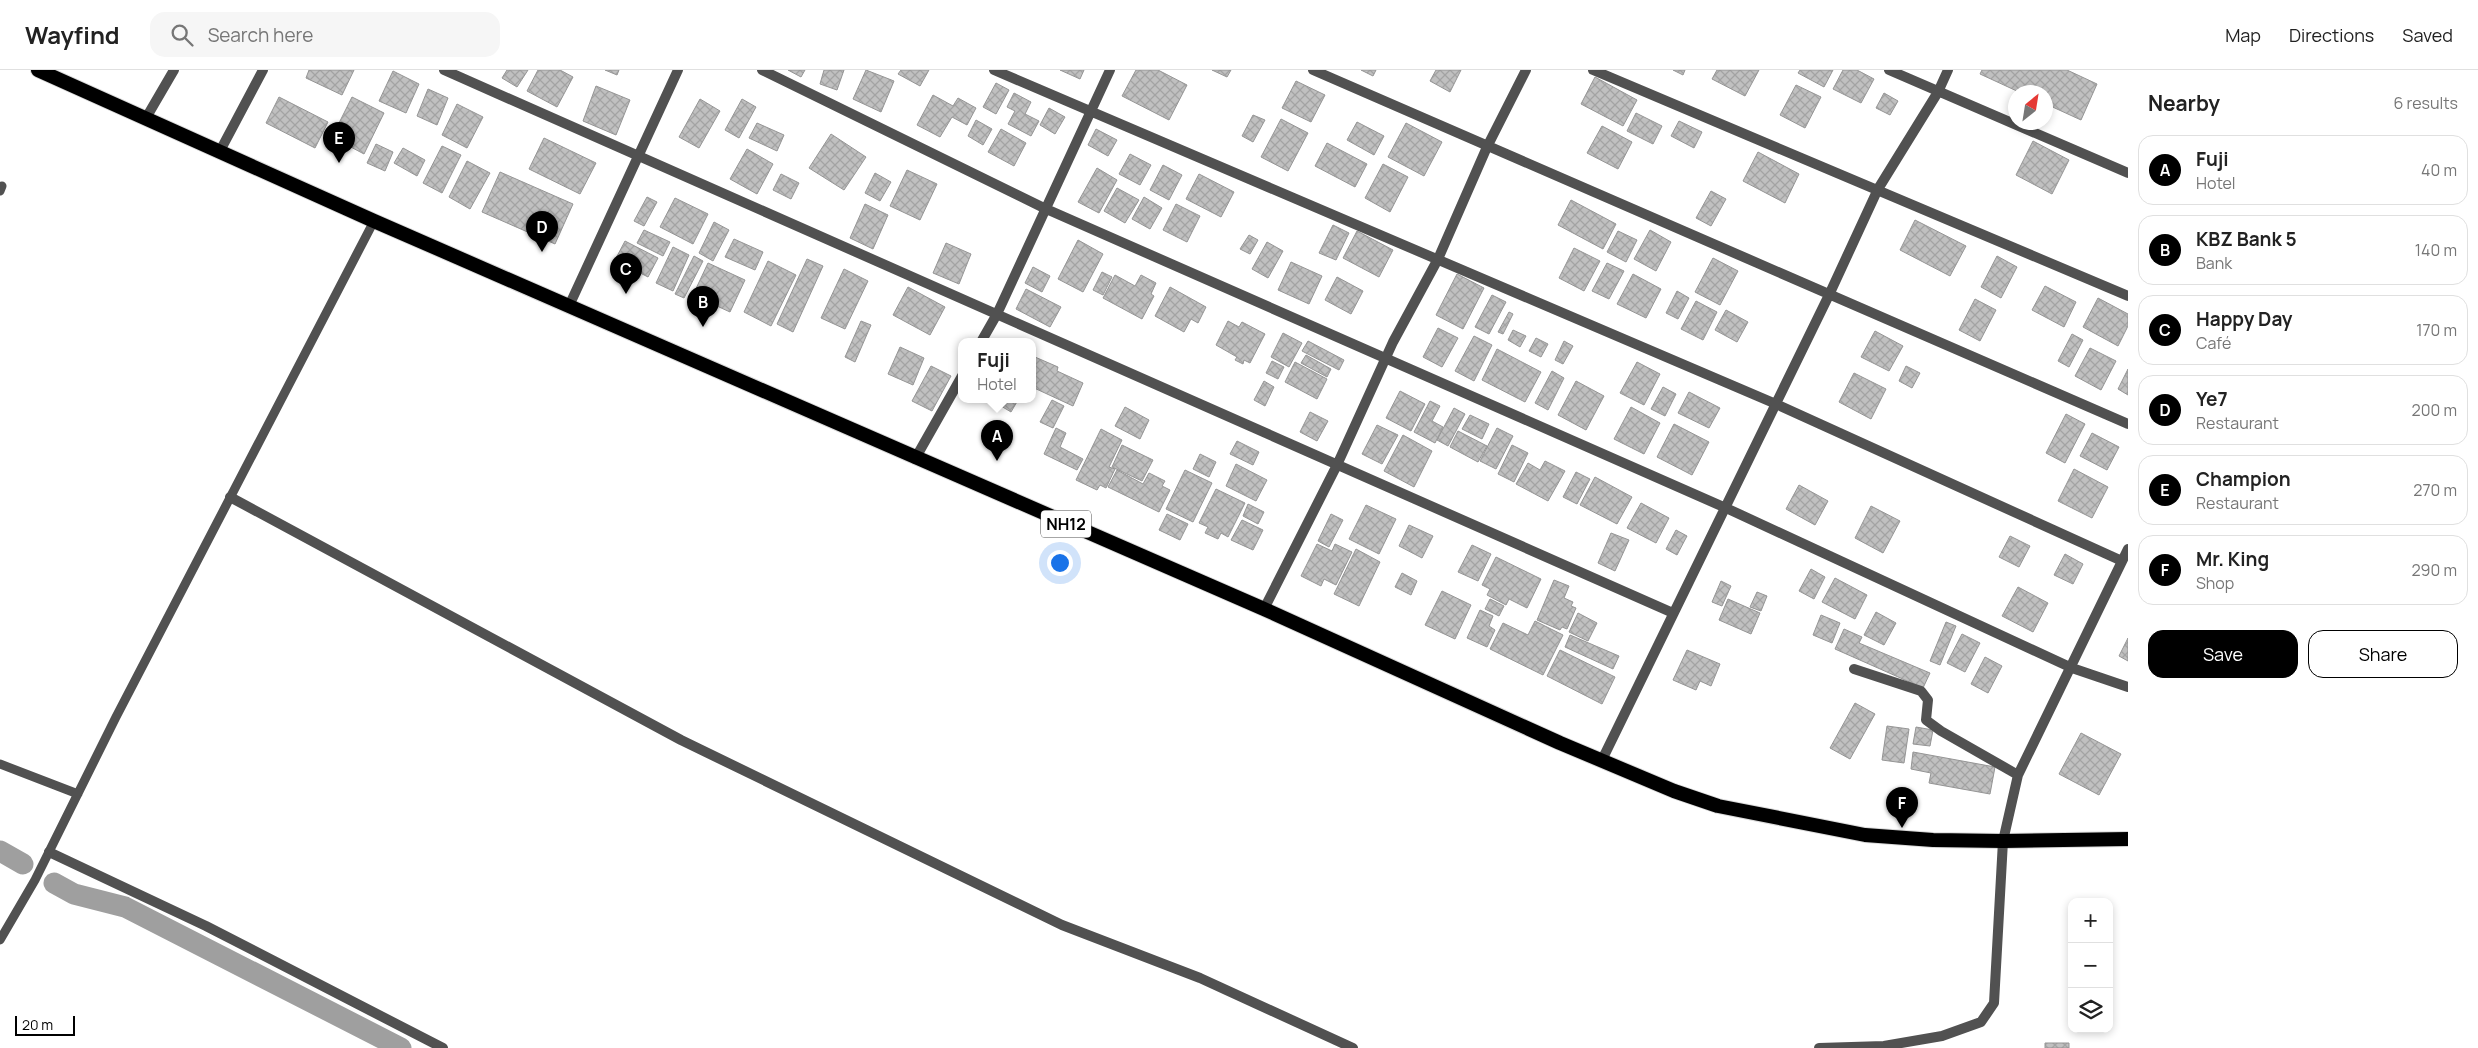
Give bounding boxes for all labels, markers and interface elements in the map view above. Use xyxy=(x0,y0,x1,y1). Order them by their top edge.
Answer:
search box xyxy=(150,12,500,57)
text: Wayfind xyxy=(25,18,120,51)
icon: search xyxy=(168,21,196,49)
text: Search here xyxy=(208,22,313,48)
text: Map xyxy=(2225,23,2261,47)
text: Directions xyxy=(2289,23,2374,47)
text: Saved xyxy=(2402,23,2453,47)
north arrow xyxy=(2008,85,2053,130)
text: Nearby xyxy=(2148,89,2220,117)
text: 6 results xyxy=(2393,92,2458,114)
pin: E xyxy=(323,122,355,163)
text: Fuji xyxy=(2196,146,2229,172)
text: A xyxy=(2160,159,2170,181)
text: 40 m xyxy=(2421,159,2457,181)
text: Hotel xyxy=(2196,172,2236,194)
pin: D xyxy=(526,211,558,252)
text: KBZ Bank 5 xyxy=(2196,226,2297,252)
text: B xyxy=(2160,239,2170,261)
text: 140 m xyxy=(2415,239,2457,261)
text: Bank xyxy=(2196,252,2232,274)
pin: C xyxy=(610,253,642,294)
pin: B xyxy=(687,286,719,327)
text: Happy Day xyxy=(2196,306,2292,332)
text: C xyxy=(2159,319,2171,341)
text: 170 m xyxy=(2416,319,2457,341)
text: Café xyxy=(2196,332,2231,354)
popup xyxy=(958,338,1036,403)
text: Fuji xyxy=(977,347,1010,373)
text: Hotel xyxy=(977,373,1017,395)
text: Ye7 xyxy=(2196,386,2228,412)
text: D xyxy=(2159,399,2171,421)
text: 200 m xyxy=(2412,399,2457,421)
text: Restaurant xyxy=(2196,412,2279,434)
pin: A xyxy=(981,420,1013,461)
text: Champion xyxy=(2196,466,2291,492)
text: E xyxy=(2160,479,2170,501)
text: 270 m xyxy=(2413,479,2457,501)
text: Restaurant xyxy=(2196,492,2279,514)
road number: NH12 xyxy=(1041,510,1091,538)
text: Mr. King xyxy=(2196,546,2269,572)
your location xyxy=(1047,550,1073,576)
text: F xyxy=(2161,559,2169,581)
text: 290 m xyxy=(2411,559,2457,581)
text: Shop xyxy=(2196,572,2234,594)
button: Save xyxy=(2148,630,2298,678)
button: Share xyxy=(2308,630,2458,678)
pin: F xyxy=(1886,787,1918,828)
map controls xyxy=(2068,898,2113,1033)
button: + xyxy=(2068,898,2113,943)
button: − xyxy=(2068,943,2113,988)
button: layers xyxy=(2068,988,2113,1033)
scale bar xyxy=(15,1013,75,1036)
text: 20 m xyxy=(22,1015,53,1034)

